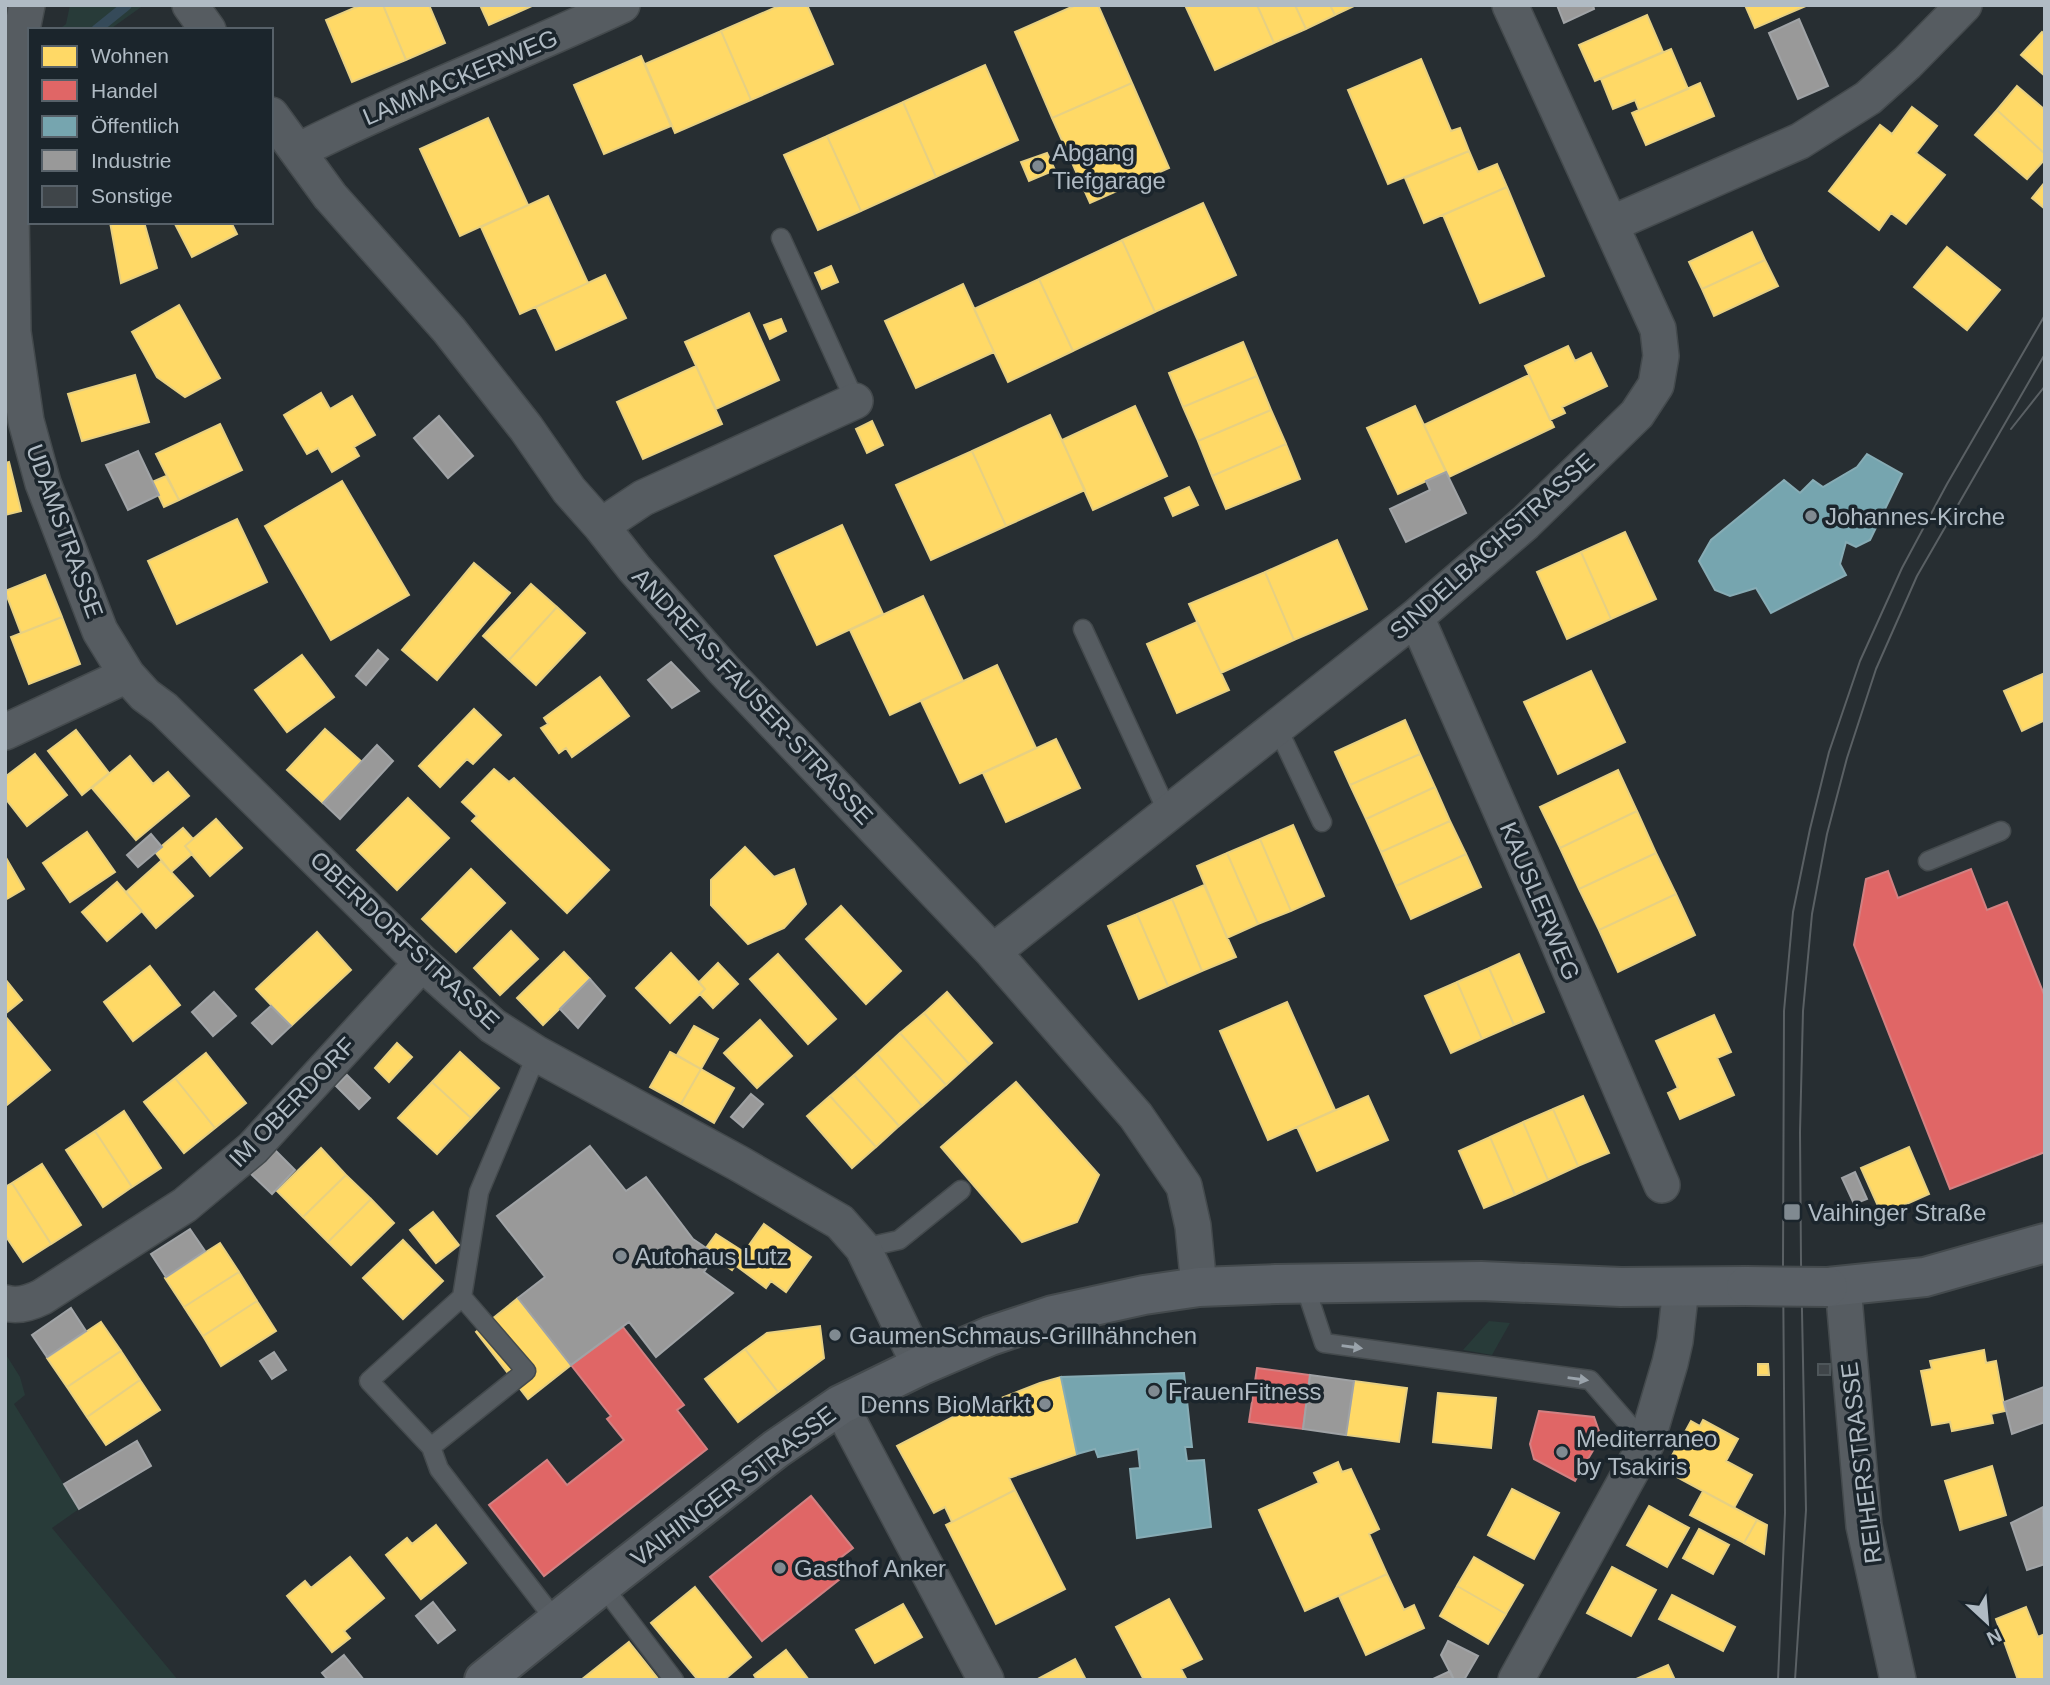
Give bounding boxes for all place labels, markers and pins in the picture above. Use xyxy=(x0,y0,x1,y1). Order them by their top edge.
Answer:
place label: Abgang Tiefgarage xyxy=(1052,139,1166,194)
marker: Abgang Tiefgarage xyxy=(1030,158,1046,174)
place label: Johannes-Kirche xyxy=(1825,503,2005,530)
marker: Johannes-Kirche xyxy=(1803,508,1819,524)
place label: Vaihinger Straße xyxy=(1808,1199,1986,1226)
marker: Vaihinger Straße xyxy=(1782,1202,1802,1222)
place label: Autohaus Lutz xyxy=(635,1243,788,1270)
marker: Autohaus Lutz xyxy=(613,1248,629,1264)
place label: GaumenSchmaus-Grillhähnchen xyxy=(849,1322,1197,1349)
marker: GaumenSchmaus-Grillhähnchen xyxy=(827,1327,843,1343)
place label: FrauenFitness xyxy=(1168,1378,1321,1405)
marker: FrauenFitness xyxy=(1146,1383,1162,1399)
place label: Denns BioMarkt xyxy=(860,1391,1031,1418)
marker: Denns BioMarkt xyxy=(1037,1396,1053,1412)
place label: Mediterraneo by Tsakiris xyxy=(1576,1425,1717,1480)
marker: Mediterraneo by Tsakiris xyxy=(1554,1444,1570,1460)
place label: Gasthof Anker xyxy=(794,1555,946,1582)
marker: Gasthof Anker xyxy=(772,1560,788,1576)

